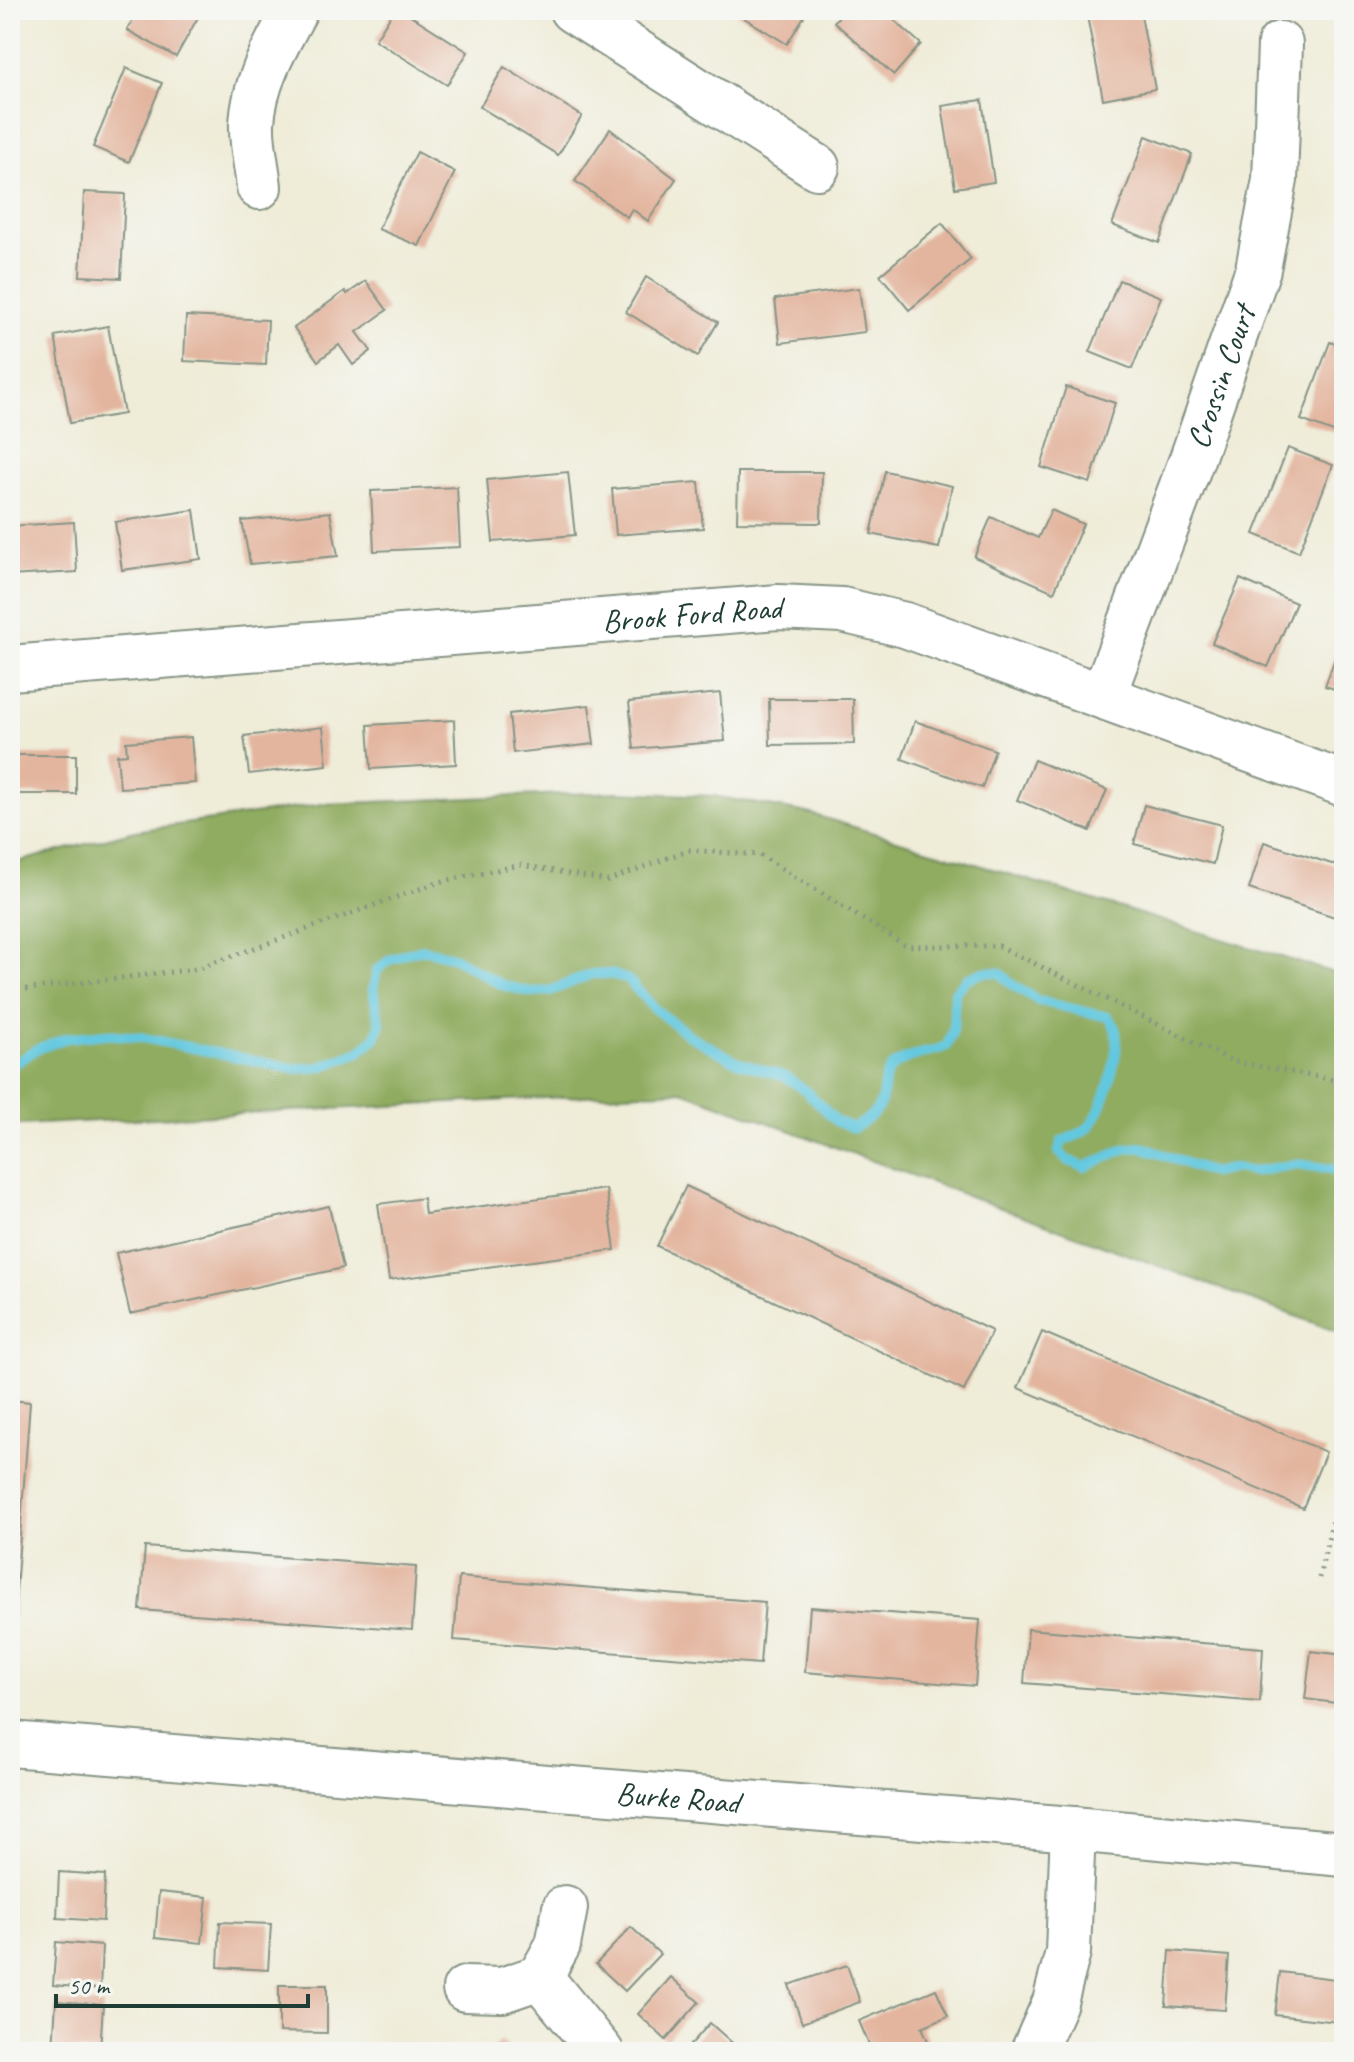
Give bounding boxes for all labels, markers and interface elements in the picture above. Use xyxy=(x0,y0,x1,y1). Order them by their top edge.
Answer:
street label: Crossin Court xyxy=(1177,296,1266,454)
street label: Brook Ford Road xyxy=(601,586,788,642)
street label: Burke Road xyxy=(615,1773,746,1824)
scale bar xyxy=(56,1958,308,2008)
text: 50 m xyxy=(68,1971,111,2001)

